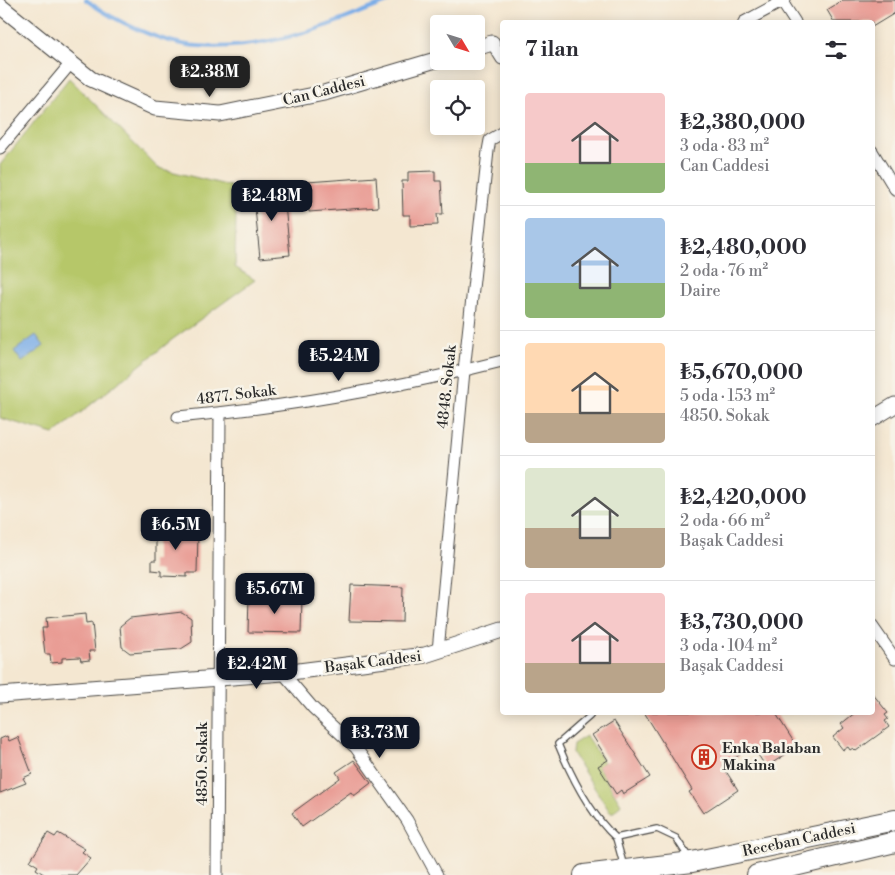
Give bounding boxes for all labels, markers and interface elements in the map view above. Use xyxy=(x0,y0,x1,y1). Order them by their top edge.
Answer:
north arrow xyxy=(430,15,485,70)
map controls xyxy=(430,15,485,135)
icon: filters xyxy=(822,36,850,64)
text: 7 ilan xyxy=(525,37,579,63)
pin: ₺2.38M xyxy=(169,56,251,98)
text: ₺2.38M xyxy=(181,62,239,82)
street label: Can Caddesi xyxy=(281,72,367,110)
button: locate xyxy=(430,80,485,135)
text: ₺2,380,000 xyxy=(680,110,805,136)
icon: home xyxy=(565,113,625,173)
text: 3 oda · 83 m² xyxy=(680,136,769,156)
text: Can Caddesi xyxy=(680,156,770,176)
pin: ₺2.48M xyxy=(231,180,313,222)
text: ₺2.48M xyxy=(242,186,302,206)
text: ₺2,480,000 xyxy=(680,235,807,261)
icon: home xyxy=(565,238,625,298)
text: 2 oda · 76 m² xyxy=(680,261,768,281)
text: Daire xyxy=(680,281,721,301)
pin: ₺5.24M xyxy=(298,340,380,382)
street label: 4848. Sokak xyxy=(433,343,461,430)
text: ₺5.24M xyxy=(309,346,369,366)
text: ₺5,670,000 xyxy=(680,360,803,386)
icon: home xyxy=(565,363,625,423)
street label: 4877. Sokak xyxy=(195,381,278,409)
text: 5 oda · 153 m² xyxy=(680,386,775,406)
text: 4850. Sokak xyxy=(680,406,769,426)
text: ₺2,420,000 xyxy=(680,485,806,511)
icon: home xyxy=(565,488,625,548)
pin: ₺6.5M xyxy=(141,508,211,551)
text: 2 oda · 66 m² xyxy=(680,511,770,531)
text: ₺6.5M xyxy=(152,515,200,535)
text: Başak Caddesi xyxy=(680,531,784,551)
pin: ₺5.67M xyxy=(234,572,316,615)
text: ₺5.67M xyxy=(246,579,304,599)
text: ₺3,730,000 xyxy=(680,610,804,636)
icon: home xyxy=(565,613,625,673)
text: 3 oda · 104 m² xyxy=(680,636,777,656)
street label: Başak Caddesi xyxy=(323,647,422,677)
pin: ₺2.42M xyxy=(216,648,298,690)
text: ₺2.42M xyxy=(227,654,287,674)
text: Başak Caddesi xyxy=(680,656,784,676)
pin: ₺3.73M xyxy=(339,716,421,759)
street label: 4850. Sokak xyxy=(193,721,212,806)
text: ₺3.73M xyxy=(352,723,408,743)
place label: Enka Balaban Makina xyxy=(722,739,822,775)
building icon: Enka Balaban Makina xyxy=(691,744,717,770)
street label: Receban Caddesi xyxy=(741,819,857,861)

